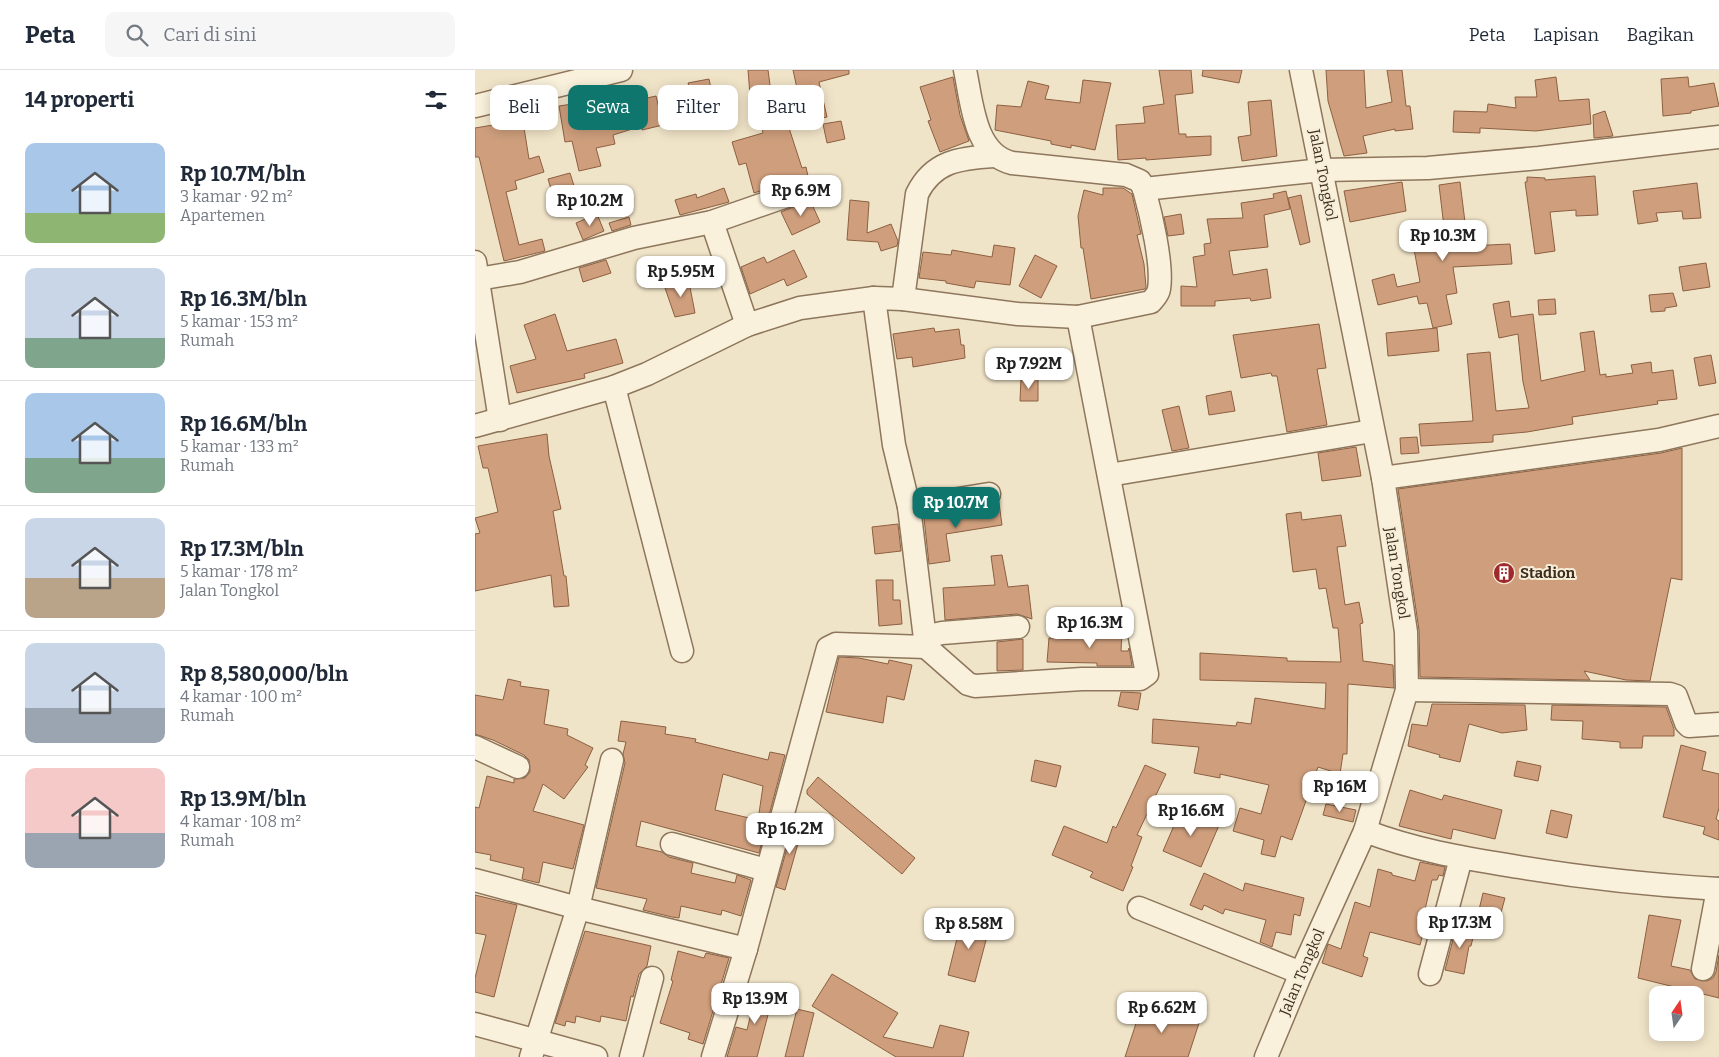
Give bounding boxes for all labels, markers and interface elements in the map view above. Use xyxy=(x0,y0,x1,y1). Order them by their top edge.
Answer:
search box xyxy=(105,12,455,57)
text: Peta xyxy=(25,21,75,49)
icon: search xyxy=(123,21,151,49)
text: Cari di sini xyxy=(163,23,256,46)
text: Peta xyxy=(1469,24,1505,46)
text: Lapisan xyxy=(1533,24,1599,46)
text: Bagikan xyxy=(1627,24,1694,46)
chip: Beli xyxy=(490,85,558,130)
chip: Sewa xyxy=(568,85,648,130)
chip: Filter xyxy=(658,85,738,130)
chip: Baru xyxy=(748,85,824,130)
icon: filters xyxy=(422,86,450,114)
text: 14 properti xyxy=(25,87,134,113)
street label: Jalan Tongkol xyxy=(1305,127,1341,222)
text: Rp 10.7M/bln xyxy=(180,161,305,187)
icon: home xyxy=(65,163,125,223)
pin: Rp 6.9M xyxy=(755,174,847,217)
text: Rp 6.9M xyxy=(771,181,831,200)
pin: Rp 10.2M xyxy=(538,184,642,227)
text: 3 kamar · 92 m² xyxy=(180,187,293,206)
text: Rp 10.2M xyxy=(557,191,623,210)
text: Apartemen xyxy=(180,206,265,225)
pin: Rp 10.3M xyxy=(1391,220,1495,262)
text: Rp 10.3M xyxy=(1410,226,1476,245)
pin: Rp 5.95M xyxy=(629,256,733,298)
text: Rp 5.95M xyxy=(647,262,715,281)
text: Rp 16.3M/bln xyxy=(180,286,307,312)
icon: home xyxy=(65,288,125,348)
text: 5 kamar · 153 m² xyxy=(180,312,298,331)
text: Rumah xyxy=(180,331,234,350)
pin: Rp 7.92M xyxy=(977,348,1081,390)
text: Rp 7.92M xyxy=(996,354,1062,373)
text: Rp 16.6M/bln xyxy=(180,411,307,437)
icon: home xyxy=(65,413,125,473)
text: 5 kamar · 133 m² xyxy=(180,437,299,456)
text: Rumah xyxy=(180,456,234,475)
pin: Rp 10.7M xyxy=(904,486,1008,529)
text: Rp 10.7M xyxy=(924,493,988,512)
street label: Jalan Tongkol xyxy=(1381,525,1413,620)
text: Rp 17.3M/bln xyxy=(180,536,304,562)
icon: home xyxy=(65,538,125,598)
building icon: Stadion xyxy=(1492,561,1516,585)
text: 5 kamar · 178 m² xyxy=(180,562,298,581)
place label: Stadion xyxy=(1520,564,1576,582)
text: Jalan Tongkol xyxy=(180,581,279,600)
pin: Rp 16.3M xyxy=(1038,606,1142,649)
text: Rp 16.3M xyxy=(1057,613,1123,632)
text: Rp 8,580,000/bln xyxy=(180,661,348,687)
icon: home xyxy=(65,663,125,723)
text: 4 kamar · 100 m² xyxy=(180,687,302,706)
text: Rumah xyxy=(180,706,234,725)
pin: Rp 16M xyxy=(1299,770,1381,813)
text: Rp 16M xyxy=(1313,777,1367,796)
text: Rp 13.9M/bln xyxy=(180,786,306,812)
icon: home xyxy=(65,788,125,848)
pin: Rp 16.6M xyxy=(1139,794,1243,837)
text: Rp 16.6M xyxy=(1158,801,1224,820)
text: 4 kamar · 108 m² xyxy=(180,812,301,831)
pin: Rp 16.2M xyxy=(738,812,842,855)
text: Rp 16.2M xyxy=(757,819,823,838)
text: Rumah xyxy=(180,831,234,850)
pin: Rp 17.3M xyxy=(1408,906,1512,949)
pin: Rp 8.58M xyxy=(917,908,1021,950)
text: Rp 17.3M xyxy=(1428,913,1492,932)
text: Rp 8.58M xyxy=(935,914,1003,933)
street label: Jalan Tongkol xyxy=(1275,926,1328,1019)
pin: Rp 13.9M xyxy=(703,982,807,1025)
north arrow xyxy=(1649,986,1704,1041)
map controls xyxy=(1649,986,1704,1041)
text: Rp 13.9M xyxy=(722,989,788,1008)
pin: Rp 6.62M xyxy=(1110,992,1214,1034)
text: Rp 6.62M xyxy=(1128,998,1196,1017)

